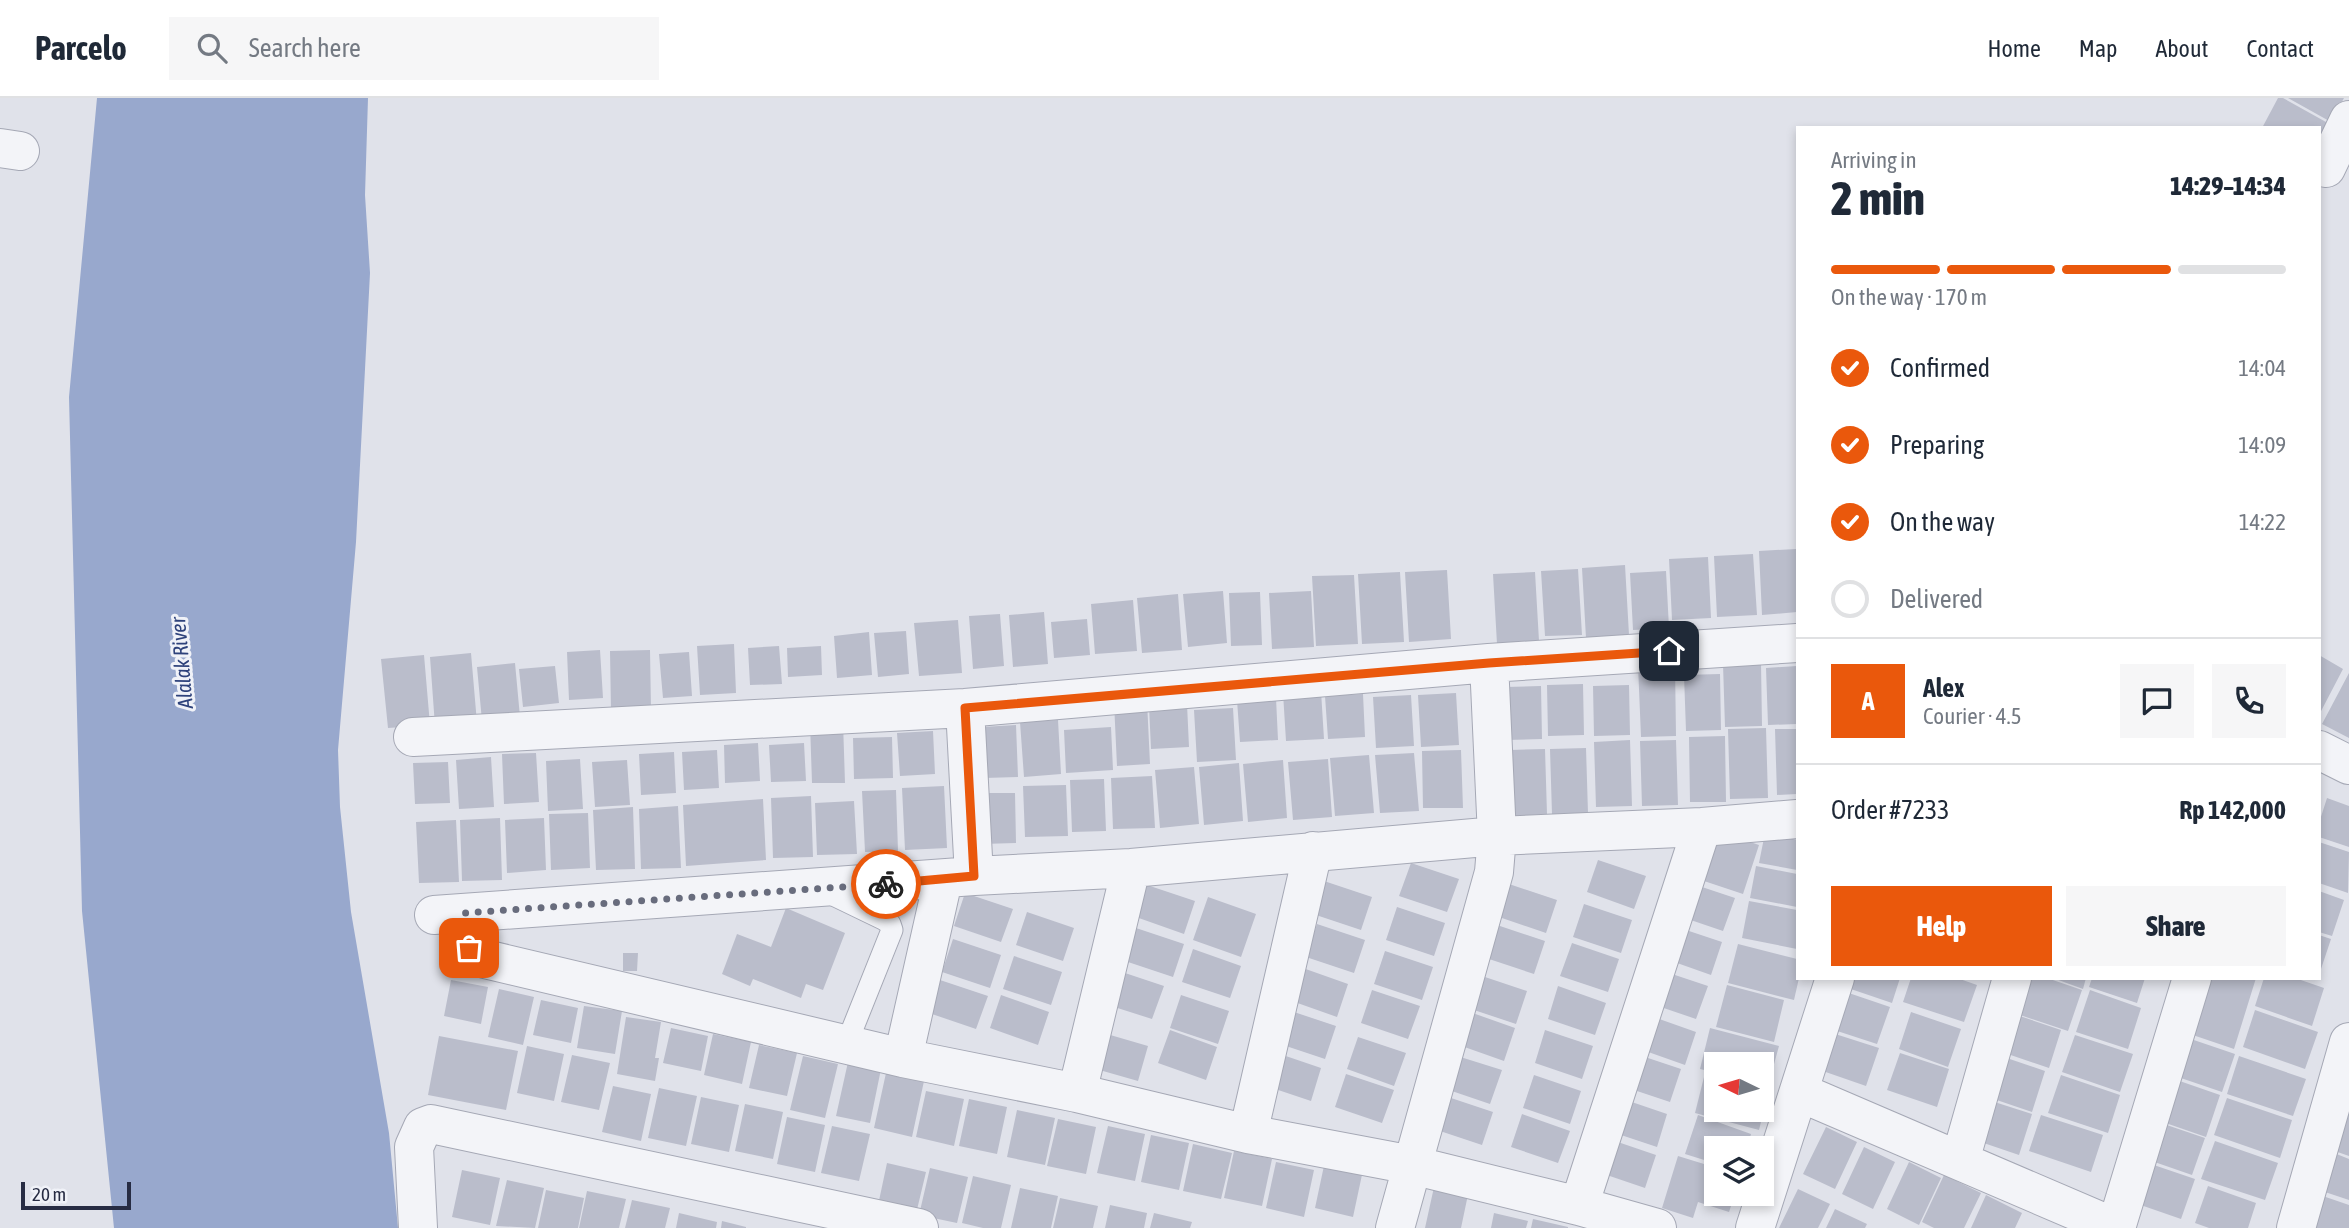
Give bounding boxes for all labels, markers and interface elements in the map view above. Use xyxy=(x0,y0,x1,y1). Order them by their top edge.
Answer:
search box xyxy=(169,17,659,80)
text: Parcelo xyxy=(35,29,127,67)
icon: search xyxy=(193,29,231,67)
text: Search here xyxy=(249,33,361,63)
text: Home xyxy=(1987,35,2041,62)
text: Map xyxy=(2079,35,2117,62)
text: About xyxy=(2155,35,2208,62)
text: Contact xyxy=(2246,35,2314,62)
text: Arriving in xyxy=(1831,147,1917,173)
text: 14:29–14:34 xyxy=(2170,171,2286,201)
text: 2 min xyxy=(1831,172,1925,225)
text: On the way · 170 m xyxy=(1831,284,1987,310)
icon: check xyxy=(1831,349,1869,387)
text: Confirmed xyxy=(1890,353,1990,383)
text: 14:04 xyxy=(2238,355,2286,381)
icon: check xyxy=(1831,426,1869,464)
text: Preparing xyxy=(1890,430,1984,460)
text: 14:09 xyxy=(2238,432,2286,458)
icon: check xyxy=(1831,503,1869,541)
text: On the way xyxy=(1890,507,1995,537)
text: 14:22 xyxy=(2239,509,2286,535)
text: Delivered xyxy=(1890,584,1983,614)
water label: Alalak River xyxy=(165,615,197,711)
pin xyxy=(1639,621,1699,681)
icon: home xyxy=(1650,632,1688,670)
button: chat xyxy=(2120,664,2194,738)
button: phone xyxy=(2212,664,2286,738)
text: Alex xyxy=(1923,673,1964,703)
text: A xyxy=(1862,686,1874,716)
text: Courier · 4.5 xyxy=(1923,703,2022,729)
text: Order #7233 xyxy=(1831,795,1950,825)
text: Rp 142,000 xyxy=(2179,795,2286,825)
courier xyxy=(851,849,921,919)
icon: bike xyxy=(867,865,905,903)
button: Help xyxy=(1831,886,2052,966)
button: Share xyxy=(2066,886,2286,966)
pin xyxy=(439,918,499,978)
icon: bag xyxy=(450,929,488,967)
north arrow xyxy=(1704,1052,1774,1122)
map controls xyxy=(1704,1052,1774,1206)
button: layers xyxy=(1704,1136,1774,1206)
scale bar xyxy=(21,1179,131,1211)
text: 20 m xyxy=(32,1183,66,1205)

